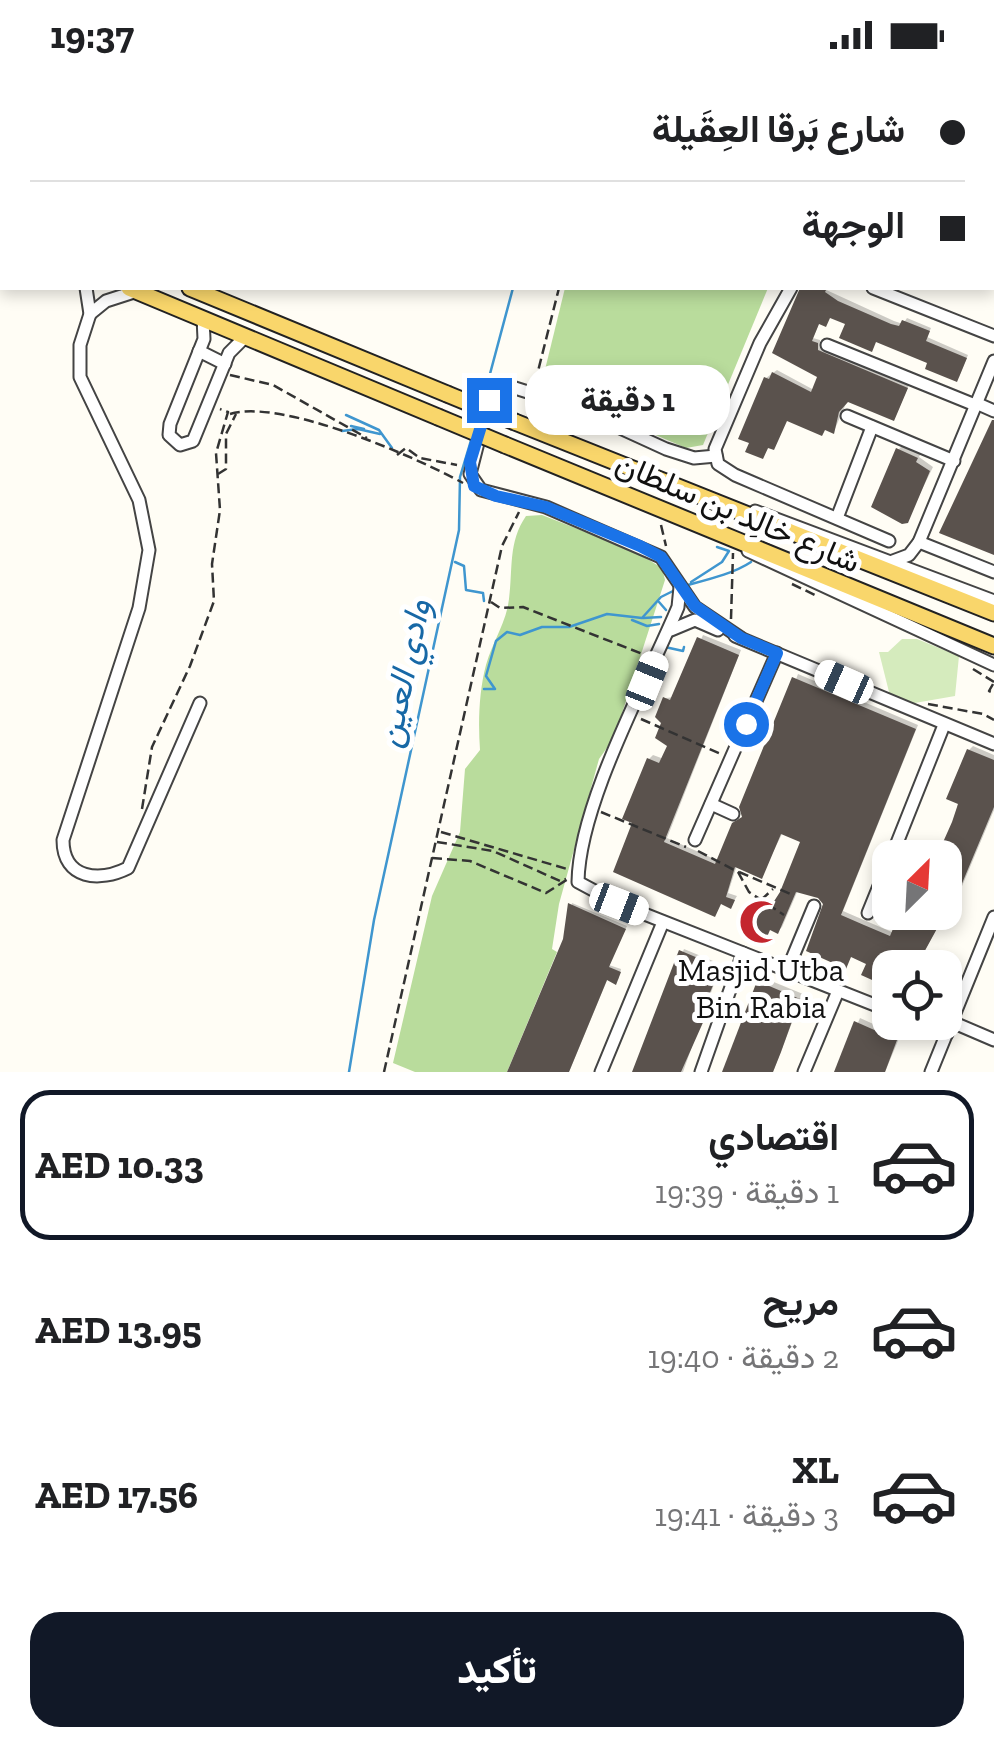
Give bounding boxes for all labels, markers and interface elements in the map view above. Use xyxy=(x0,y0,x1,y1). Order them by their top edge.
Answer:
text: 19:37 xyxy=(50,12,134,58)
text: شارع بَرقا العِقَيلة xyxy=(652,106,905,152)
text: الوجهة xyxy=(802,202,905,248)
callout: 1 دقيقة xyxy=(524,365,729,435)
route end xyxy=(467,378,512,423)
text: 1 دقيقة xyxy=(580,381,675,419)
street label: شارع خالِد بن سلطان xyxy=(609,443,866,583)
water label: وادي العين xyxy=(367,595,446,752)
car xyxy=(622,648,672,714)
car xyxy=(810,656,878,708)
route start xyxy=(724,702,769,747)
north arrow xyxy=(872,840,962,930)
map controls xyxy=(872,840,962,1040)
car xyxy=(586,879,652,929)
mosque icon: Masjid Utba Bin Rabia xyxy=(737,898,785,946)
button: locate xyxy=(872,950,962,1040)
place label: Masjid Utba Bin Rabia xyxy=(678,951,844,1026)
text: اقتصادي xyxy=(708,1114,839,1160)
icon: car xyxy=(869,1120,959,1210)
text: AED 10.33 xyxy=(35,1142,204,1188)
text: 1 دقيقة · 19:39 xyxy=(655,1173,839,1211)
text: مريح xyxy=(763,1279,839,1325)
icon: car xyxy=(869,1285,959,1375)
text: AED 13.95 xyxy=(35,1307,202,1353)
text: 2 دقيقة · 19:40 xyxy=(647,1338,839,1376)
text: XL xyxy=(792,1447,839,1493)
icon: car xyxy=(869,1450,959,1540)
text: AED 17.56 xyxy=(35,1472,198,1518)
text: 3 دقيقة · 19:41 xyxy=(654,1496,839,1534)
button: تأكيد xyxy=(30,1612,964,1727)

